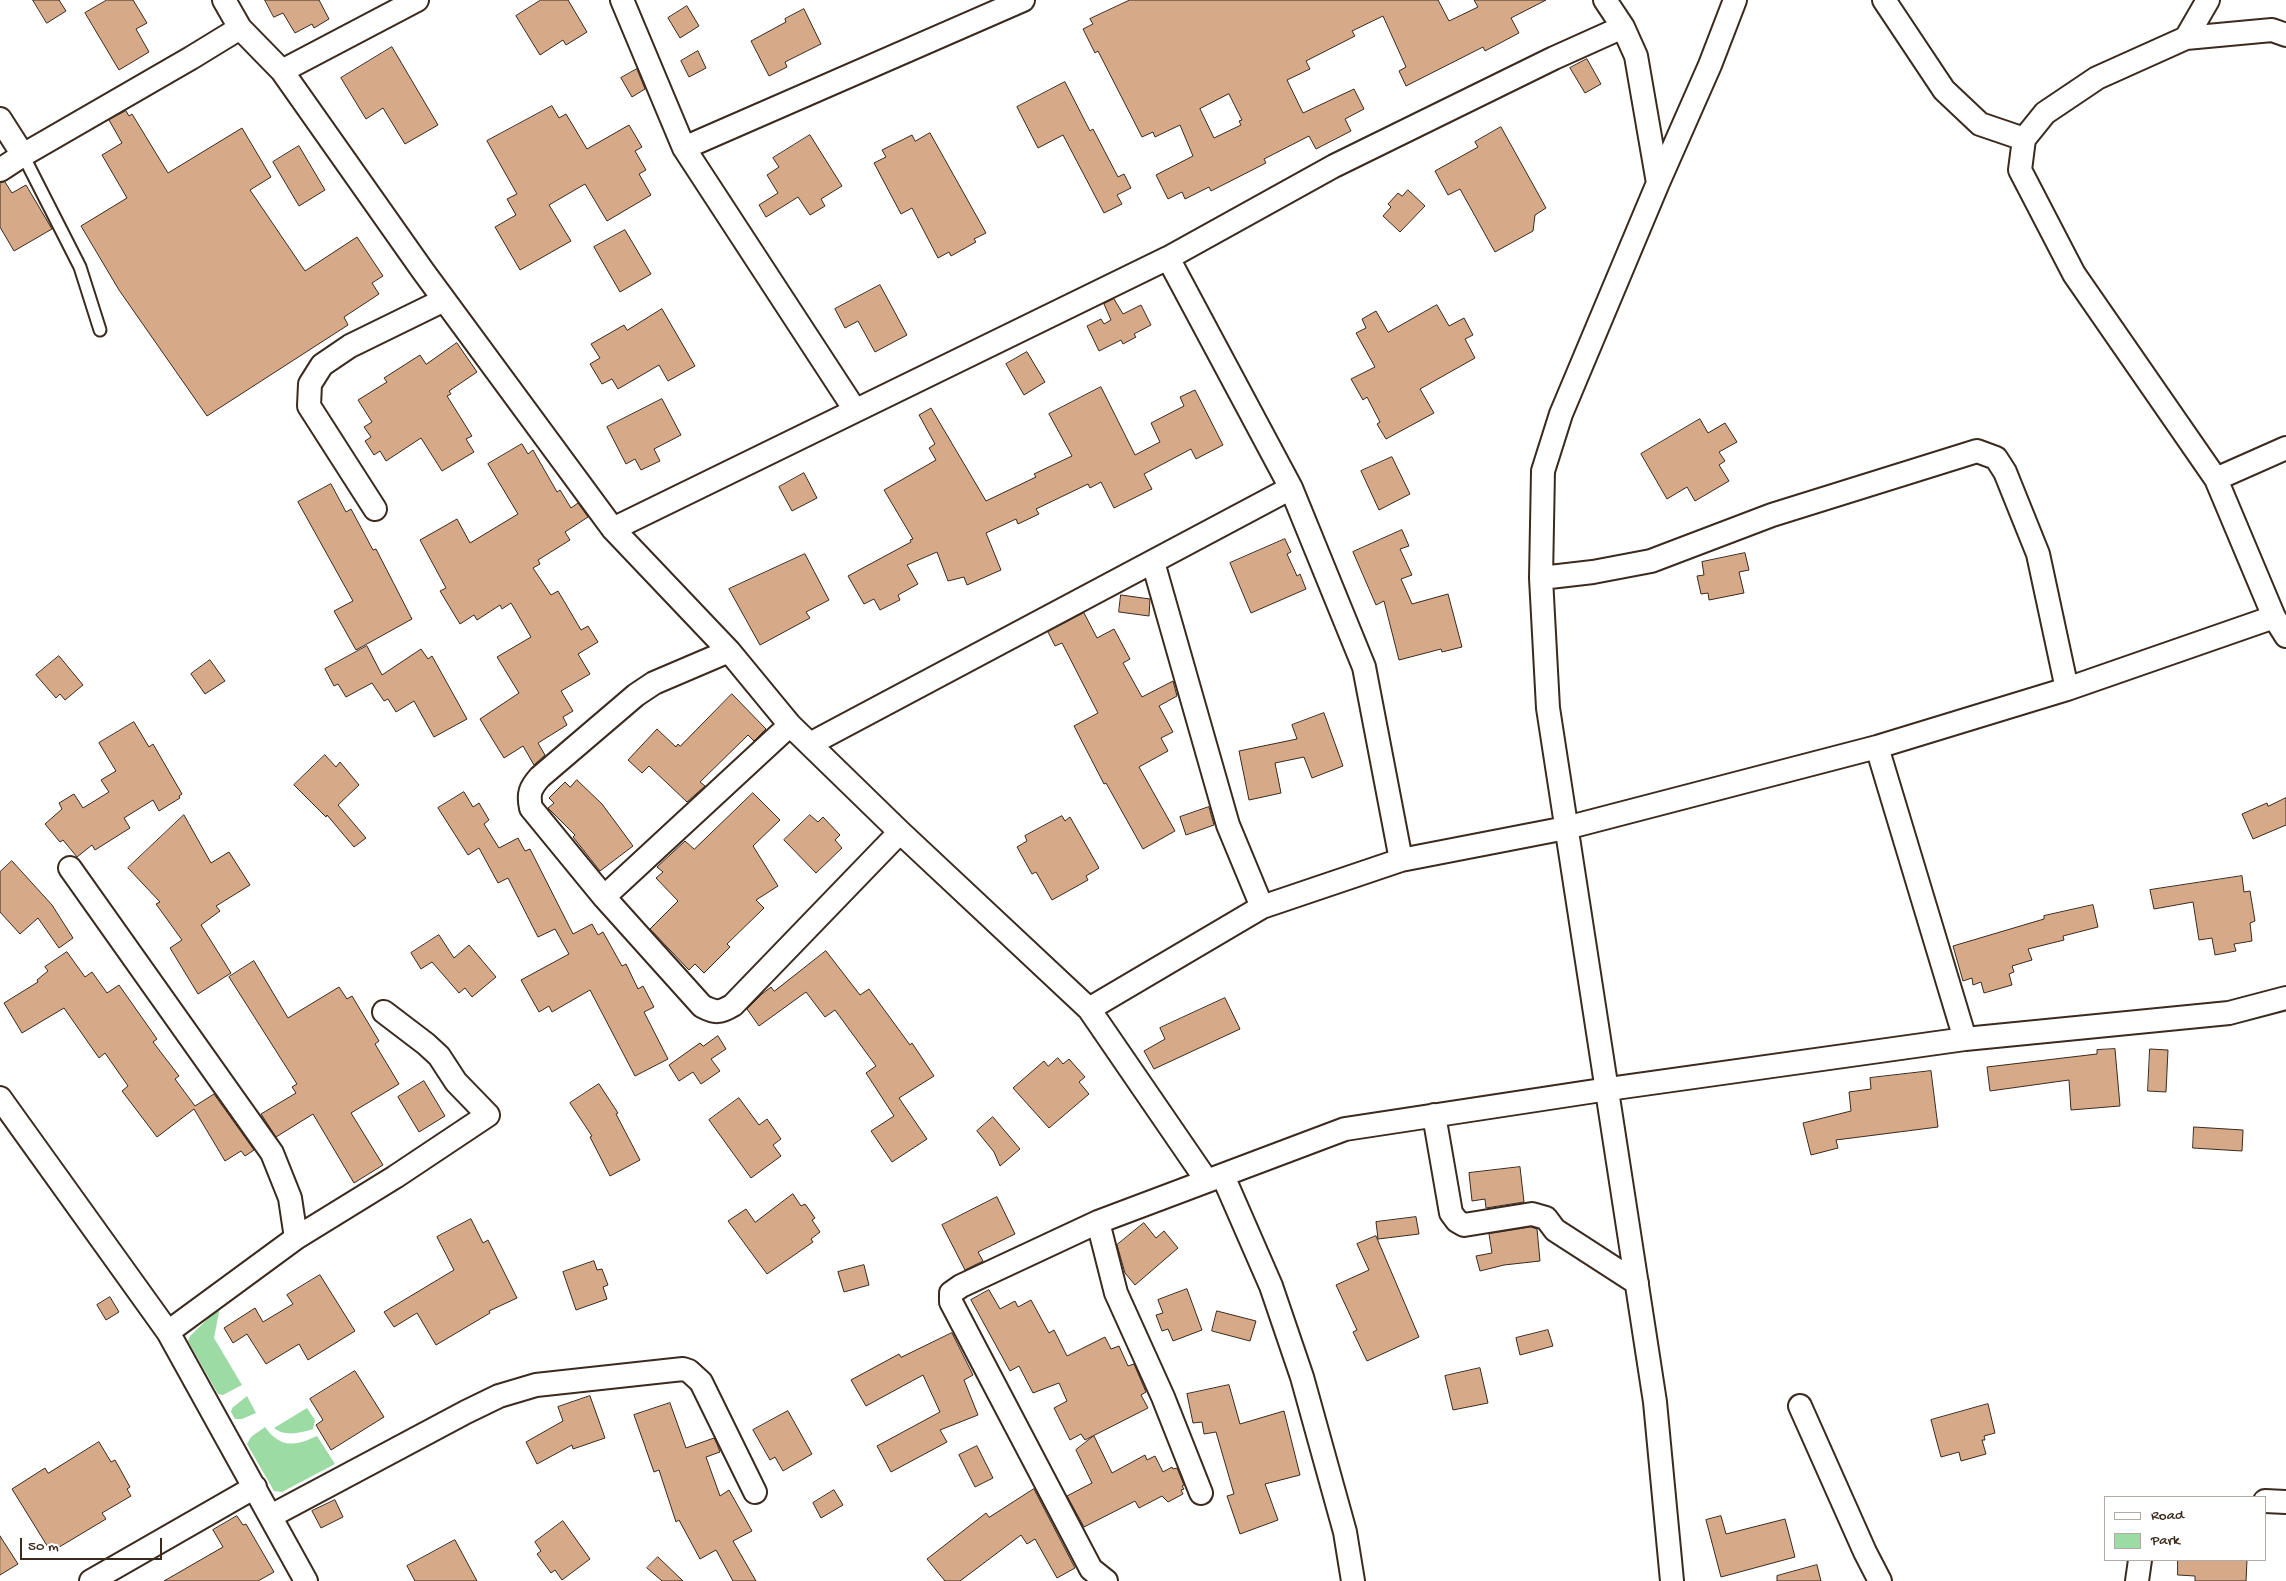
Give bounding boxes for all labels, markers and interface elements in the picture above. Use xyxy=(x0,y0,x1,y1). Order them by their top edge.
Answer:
legend xyxy=(2104,1496,2266,1561)
text: Road xyxy=(2151,1507,2184,1525)
scale bar xyxy=(22,1528,165,1560)
text: Park xyxy=(2151,1532,2180,1550)
text: 50 m xyxy=(28,1538,59,1556)

